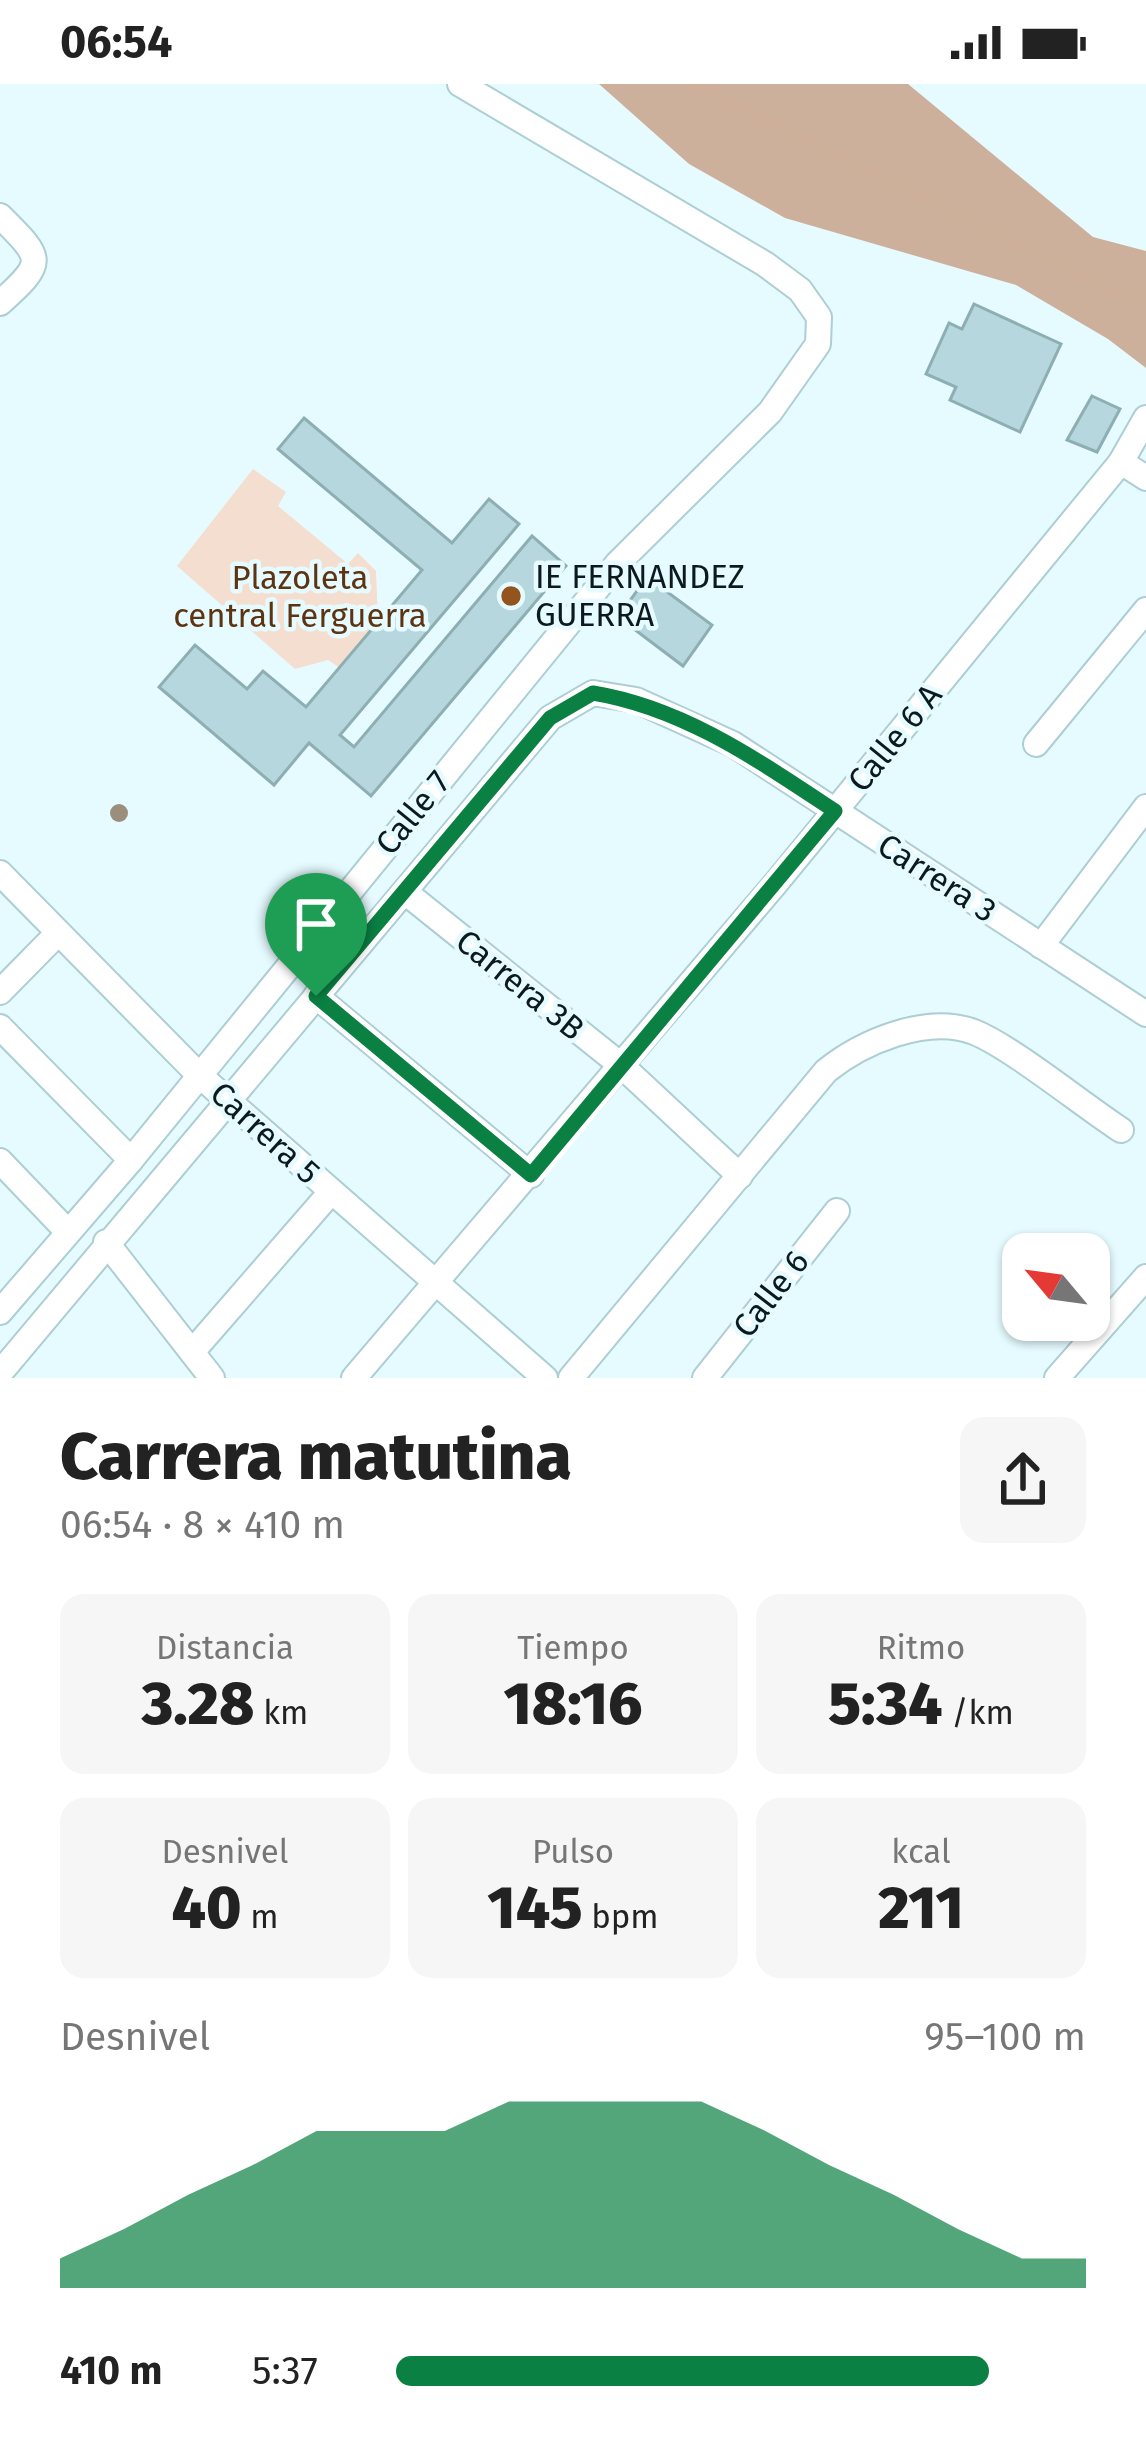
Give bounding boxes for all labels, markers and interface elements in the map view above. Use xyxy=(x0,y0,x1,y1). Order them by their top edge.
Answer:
text: 06:54 xyxy=(60,15,172,69)
place label: IE FERNANDEZ GUERRA xyxy=(535,557,745,635)
park label: Plazoleta central Ferguerra xyxy=(173,558,427,636)
marker: IE FERNANDEZ GUERRA xyxy=(498,583,524,609)
street label: Calle 6 A xyxy=(840,676,951,800)
street label: Calle 7 xyxy=(367,763,459,863)
street label: Carrera 3 xyxy=(870,825,1004,931)
pin xyxy=(265,873,367,996)
icon: arrive xyxy=(283,891,349,957)
street label: Carrera 3B xyxy=(448,921,592,1049)
street label: Carrera 5 xyxy=(202,1074,328,1192)
north arrow xyxy=(1002,1233,1110,1341)
map controls xyxy=(1002,1233,1110,1341)
street label: Calle 6 xyxy=(725,1243,817,1345)
text: Carrera matutina xyxy=(60,1417,572,1496)
button: share xyxy=(960,1417,1086,1543)
text: 06:54 · 8 × 410 m xyxy=(60,1502,345,1548)
text: Distancia xyxy=(156,1628,294,1668)
text: Tiempo xyxy=(517,1628,629,1668)
text: Ritmo xyxy=(877,1628,965,1668)
text: 3.28 xyxy=(142,1668,254,1740)
text: 18:16 xyxy=(503,1668,643,1740)
text: 5:34 xyxy=(828,1668,943,1740)
text: km xyxy=(254,1693,308,1733)
text: /km xyxy=(943,1693,1014,1733)
text: Desnivel xyxy=(161,1832,289,1872)
text: Pulso xyxy=(532,1832,614,1872)
text: kcal xyxy=(891,1832,951,1872)
text: 40 xyxy=(171,1872,242,1944)
text: 145 xyxy=(487,1872,582,1944)
text: 211 xyxy=(878,1872,964,1944)
text: m xyxy=(242,1897,279,1937)
text: bpm xyxy=(582,1897,659,1937)
text: Desnivel xyxy=(60,2014,210,2060)
text: 95–100 m xyxy=(924,2014,1086,2060)
text: 410 m xyxy=(60,2348,162,2394)
text: 5:37 xyxy=(252,2348,318,2394)

